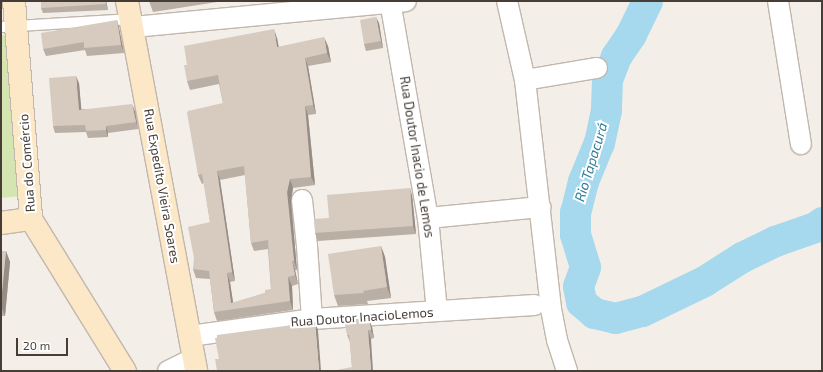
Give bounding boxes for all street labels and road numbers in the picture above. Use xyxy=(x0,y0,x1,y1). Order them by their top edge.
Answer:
street label: Rua Doutor Inacio de Lemos xyxy=(396,75,438,239)
street label: Rua Expedito Vieira Soares xyxy=(141,107,183,265)
street label: Rua do Comércio xyxy=(16,113,38,213)
street label: Rua Doutor InacioLemos xyxy=(290,304,434,330)

